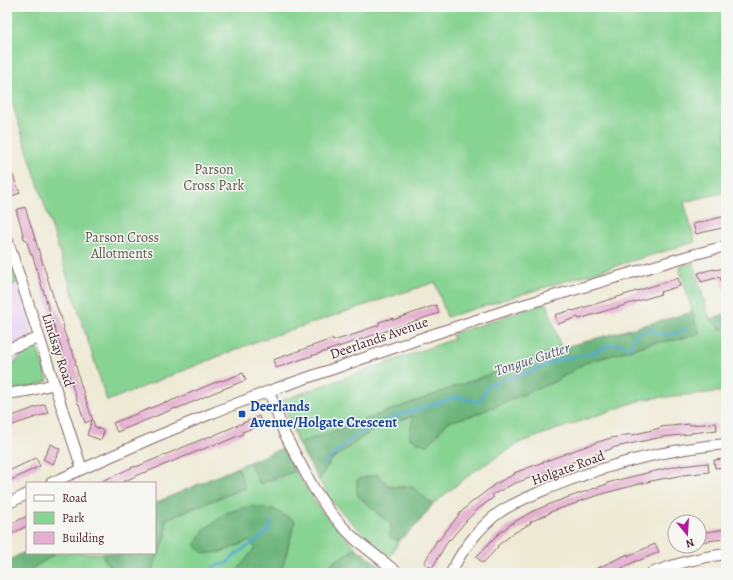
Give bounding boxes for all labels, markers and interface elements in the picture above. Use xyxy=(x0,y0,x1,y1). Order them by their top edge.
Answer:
park label: Parson Cross Park xyxy=(184,160,245,195)
park label: Parson Cross Allotments xyxy=(85,228,159,263)
street label: Lindsay Road xyxy=(37,311,79,390)
street label: Deerlands Avenue xyxy=(327,312,431,364)
water label: Tongue Gutter xyxy=(492,337,573,381)
place label: Deerlands Avenue/Holgate Crescent xyxy=(249,397,398,432)
marker: Deerlands Avenue/Holgate Crescent xyxy=(237,409,247,419)
street label: Holgate Road xyxy=(529,446,608,490)
legend xyxy=(26,482,156,554)
text: Road xyxy=(62,490,88,506)
text: Park xyxy=(62,510,85,526)
north arrow xyxy=(667,514,707,554)
text: Building xyxy=(62,530,104,546)
text: N xyxy=(684,535,696,551)

